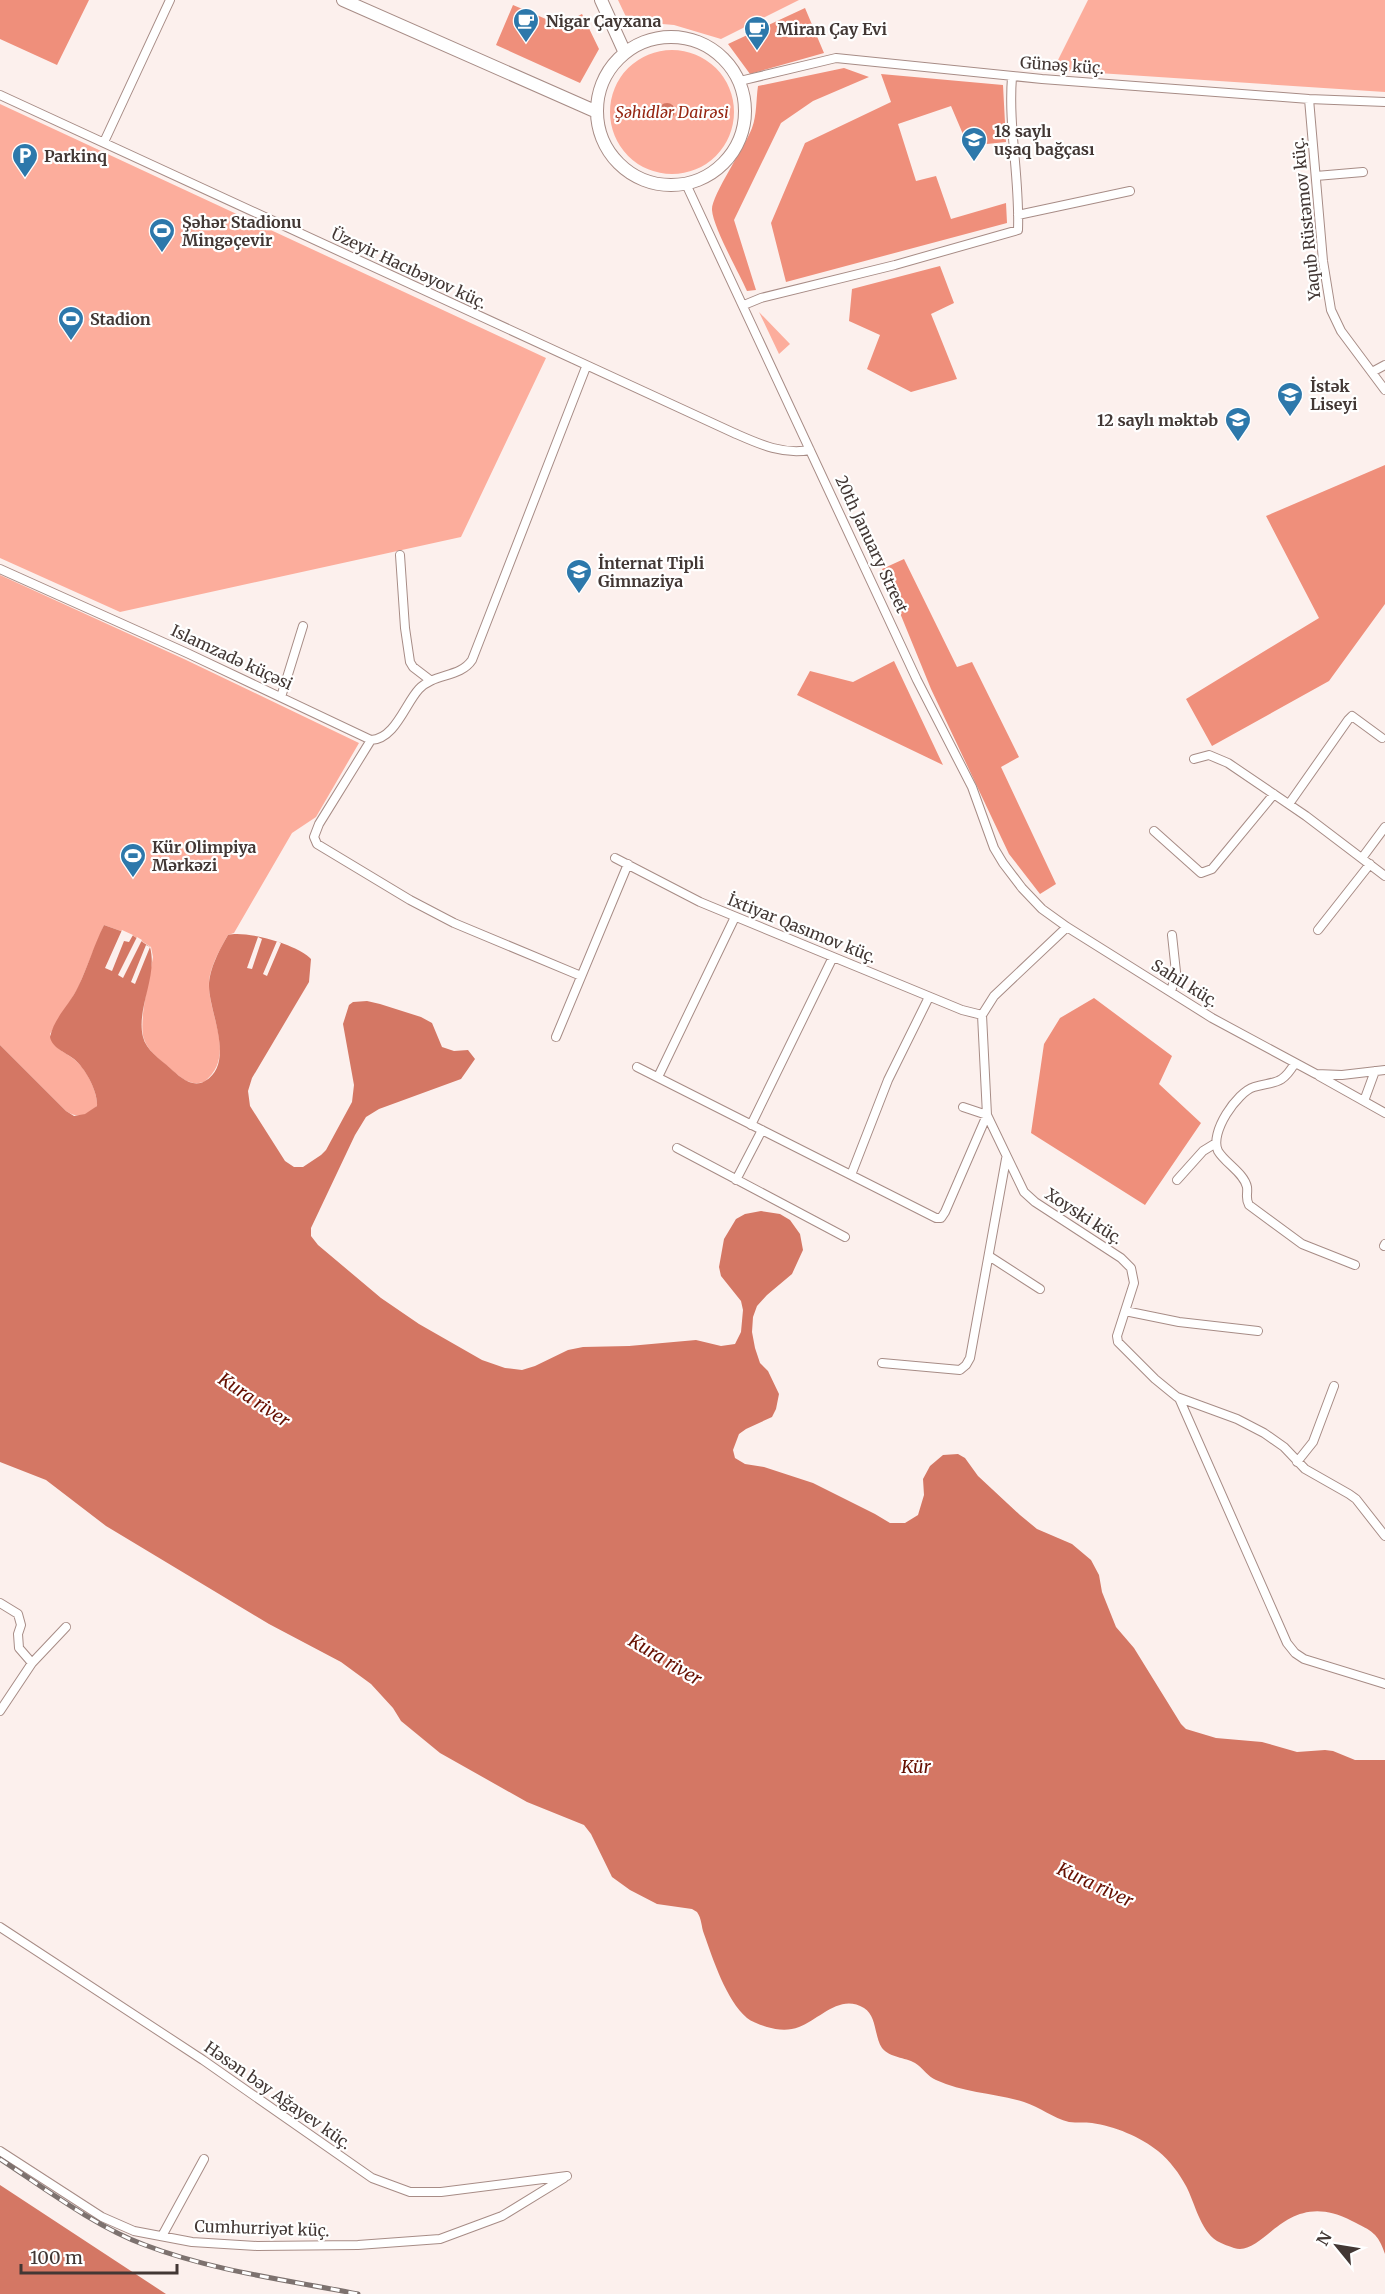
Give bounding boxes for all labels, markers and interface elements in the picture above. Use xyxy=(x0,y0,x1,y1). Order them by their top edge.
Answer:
cafe icon: Nigar Çayxana xyxy=(511,6,541,44)
place label: Nigar Çayxana xyxy=(546,11,661,31)
cafe icon: Miran Çay Evi xyxy=(742,14,772,52)
place label: Miran Çay Evi xyxy=(777,19,887,39)
street label: Günəş küç. xyxy=(1019,52,1105,78)
park label: Şəhidlər Dairəsi xyxy=(615,102,729,122)
place label: 18 saylı uşaq bağçası xyxy=(994,121,1095,159)
school or university icon: 18 saylı uşaq bağçası xyxy=(959,125,989,163)
street label: Yaqub Rüstəmov küç. xyxy=(1287,137,1325,302)
parking icon: Parkinq xyxy=(10,141,40,179)
place label: Parkinq xyxy=(44,146,107,166)
place label: Şəhər Stadionu Mingəçevir xyxy=(182,212,302,250)
sports icon: Şəhər Stadionu Mingəçevir xyxy=(147,216,177,254)
street label: Üzeyir Hacıbəyov küç. xyxy=(328,223,490,313)
sports icon: Stadion xyxy=(56,304,86,342)
place label: Stadion xyxy=(90,309,151,329)
place label: İstək Liseyi xyxy=(1310,376,1358,414)
school or university icon: İstək Liseyi xyxy=(1275,380,1305,418)
school or university icon: 12 saylı məktəb xyxy=(1223,405,1253,443)
place label: 12 saylı məktəb xyxy=(1097,410,1218,430)
street label: 20th January Street xyxy=(831,472,913,617)
place label: İnternat Tipli Gimnaziya xyxy=(598,553,705,591)
school or university icon: İnternat Tipli Gimnaziya xyxy=(564,557,594,595)
street label: Islamzadə küçəsi xyxy=(168,620,296,694)
place label: Kür Olimpiya Mərkəzi xyxy=(152,837,257,875)
sports icon: Kür Olimpiya Mərkəzi xyxy=(118,841,148,879)
street label: İxtiyar Qasımov küç. xyxy=(725,889,879,967)
street label: Sahil küç. xyxy=(1148,955,1222,1011)
street label: Xoyski küç. xyxy=(1042,1184,1126,1248)
water label: Kura river xyxy=(213,1367,295,1432)
water label: Kura river xyxy=(624,1628,707,1691)
water label: Kür xyxy=(900,1755,932,1778)
water label: Kura river xyxy=(1053,1857,1138,1912)
street label: Həsən bəy Ağayev küç. xyxy=(201,2037,355,2153)
street label: Cumhurriyət küç. xyxy=(194,2216,330,2240)
north arrow xyxy=(1307,2216,1367,2276)
text: N xyxy=(1312,2228,1336,2249)
scale bar xyxy=(21,2237,177,2275)
text: 100 m xyxy=(30,2246,83,2269)

